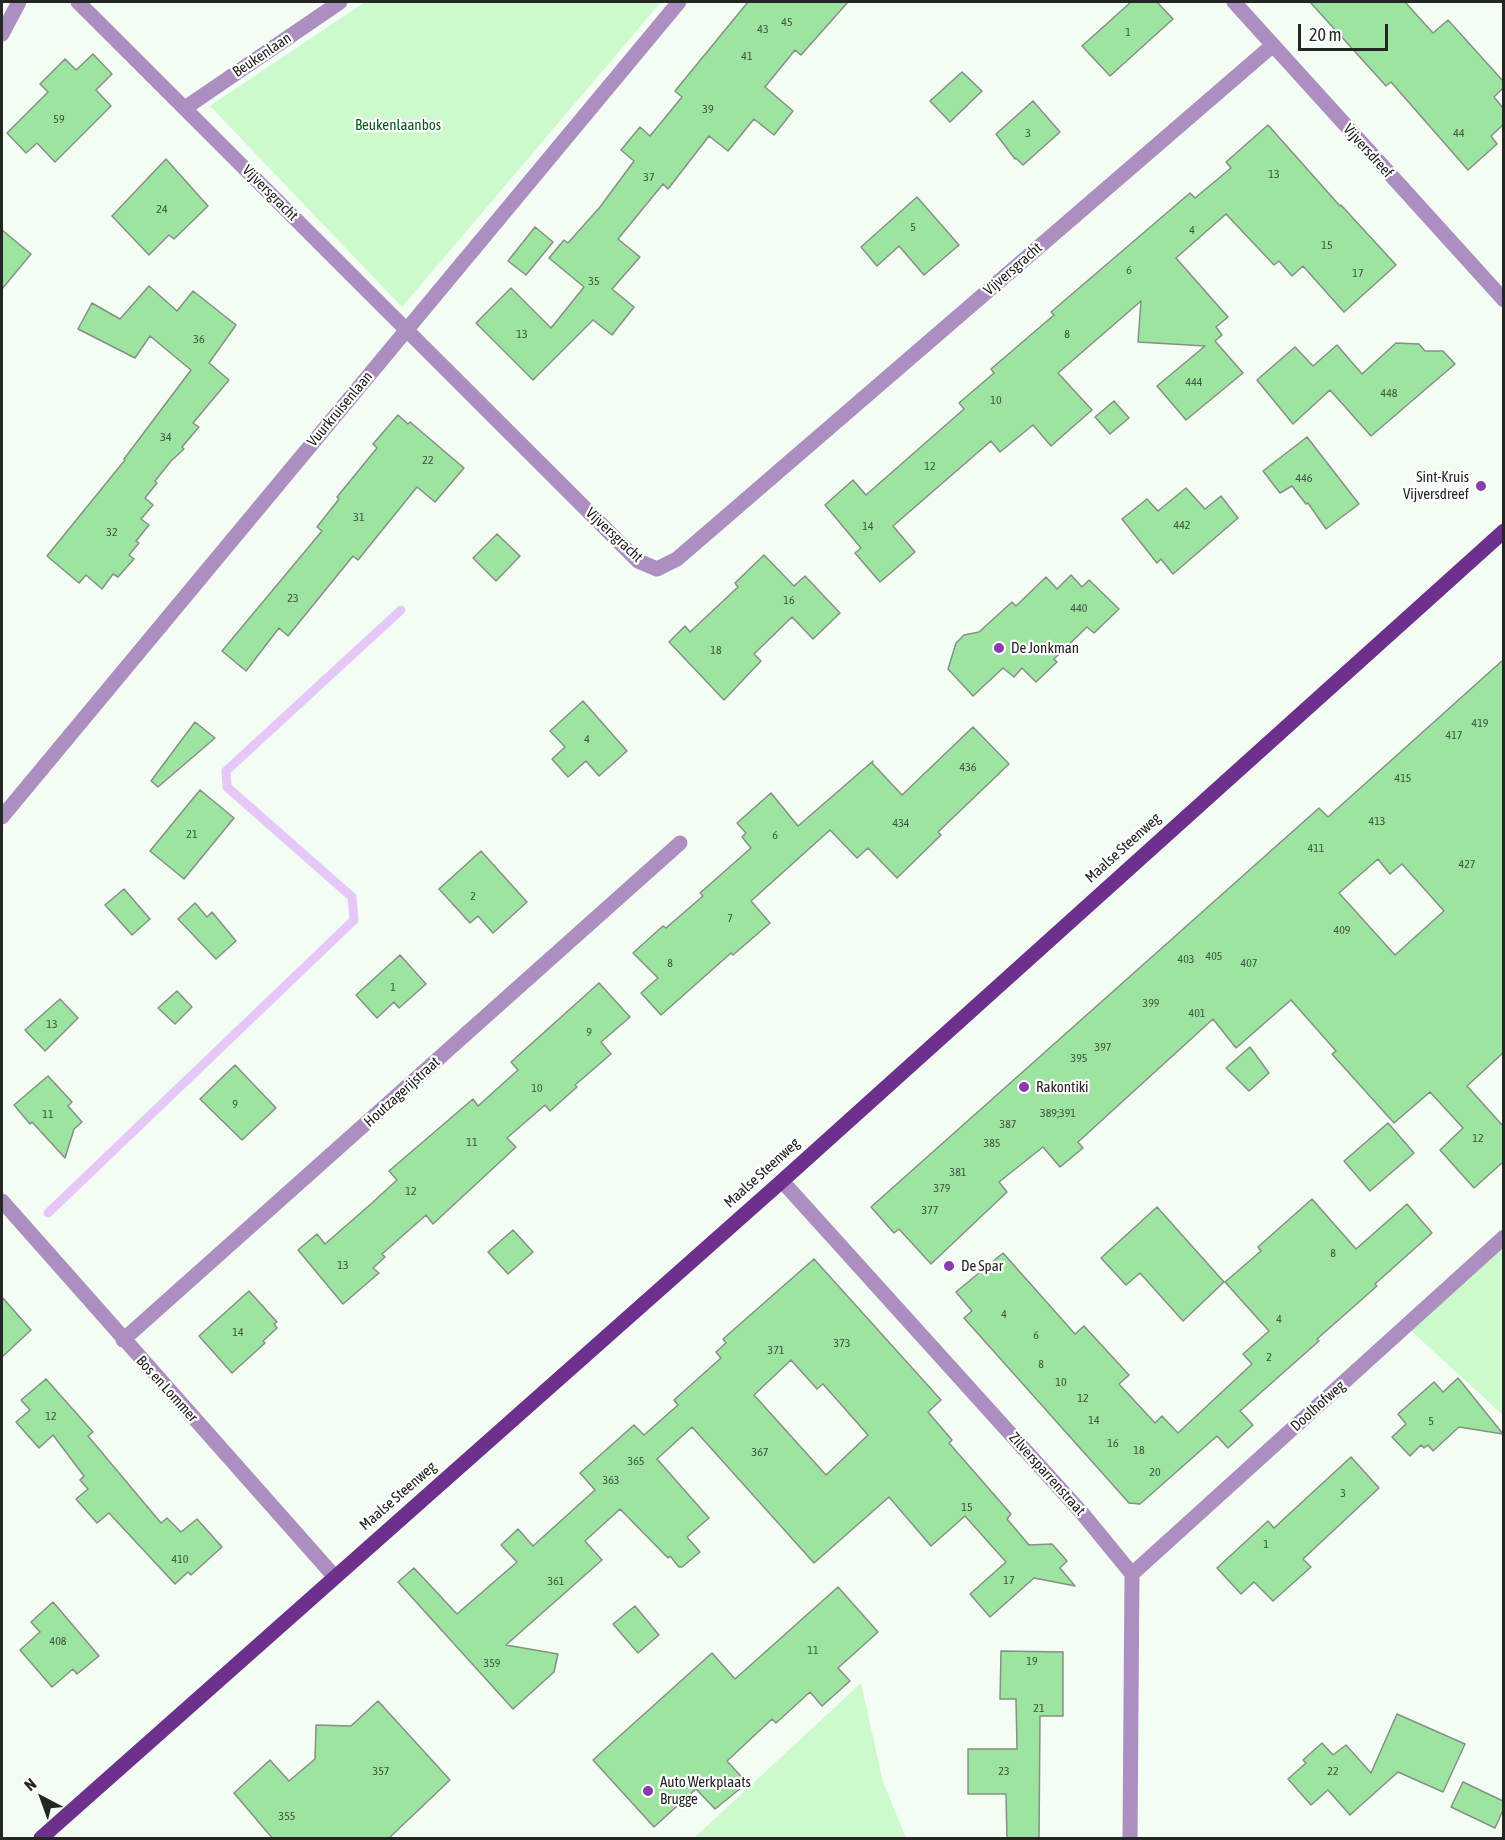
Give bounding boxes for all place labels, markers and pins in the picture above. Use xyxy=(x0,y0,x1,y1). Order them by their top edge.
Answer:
place label: Sint-Kruis Vijversdreef xyxy=(1403,468,1469,503)
marker: Sint-Kruis Vijversdreef xyxy=(1474,479,1488,493)
place label: De Jonkman xyxy=(1011,639,1079,657)
marker: De Jonkman xyxy=(992,641,1006,655)
place label: Rakontiki xyxy=(1036,1078,1088,1096)
marker: Rakontiki xyxy=(1017,1080,1031,1094)
place label: De Spar xyxy=(961,1257,1003,1275)
marker: De Spar xyxy=(942,1259,956,1273)
place label: Auto Werkplaats Brugge xyxy=(660,1773,751,1808)
marker: Auto Werkplaats Brugge xyxy=(641,1784,655,1798)

